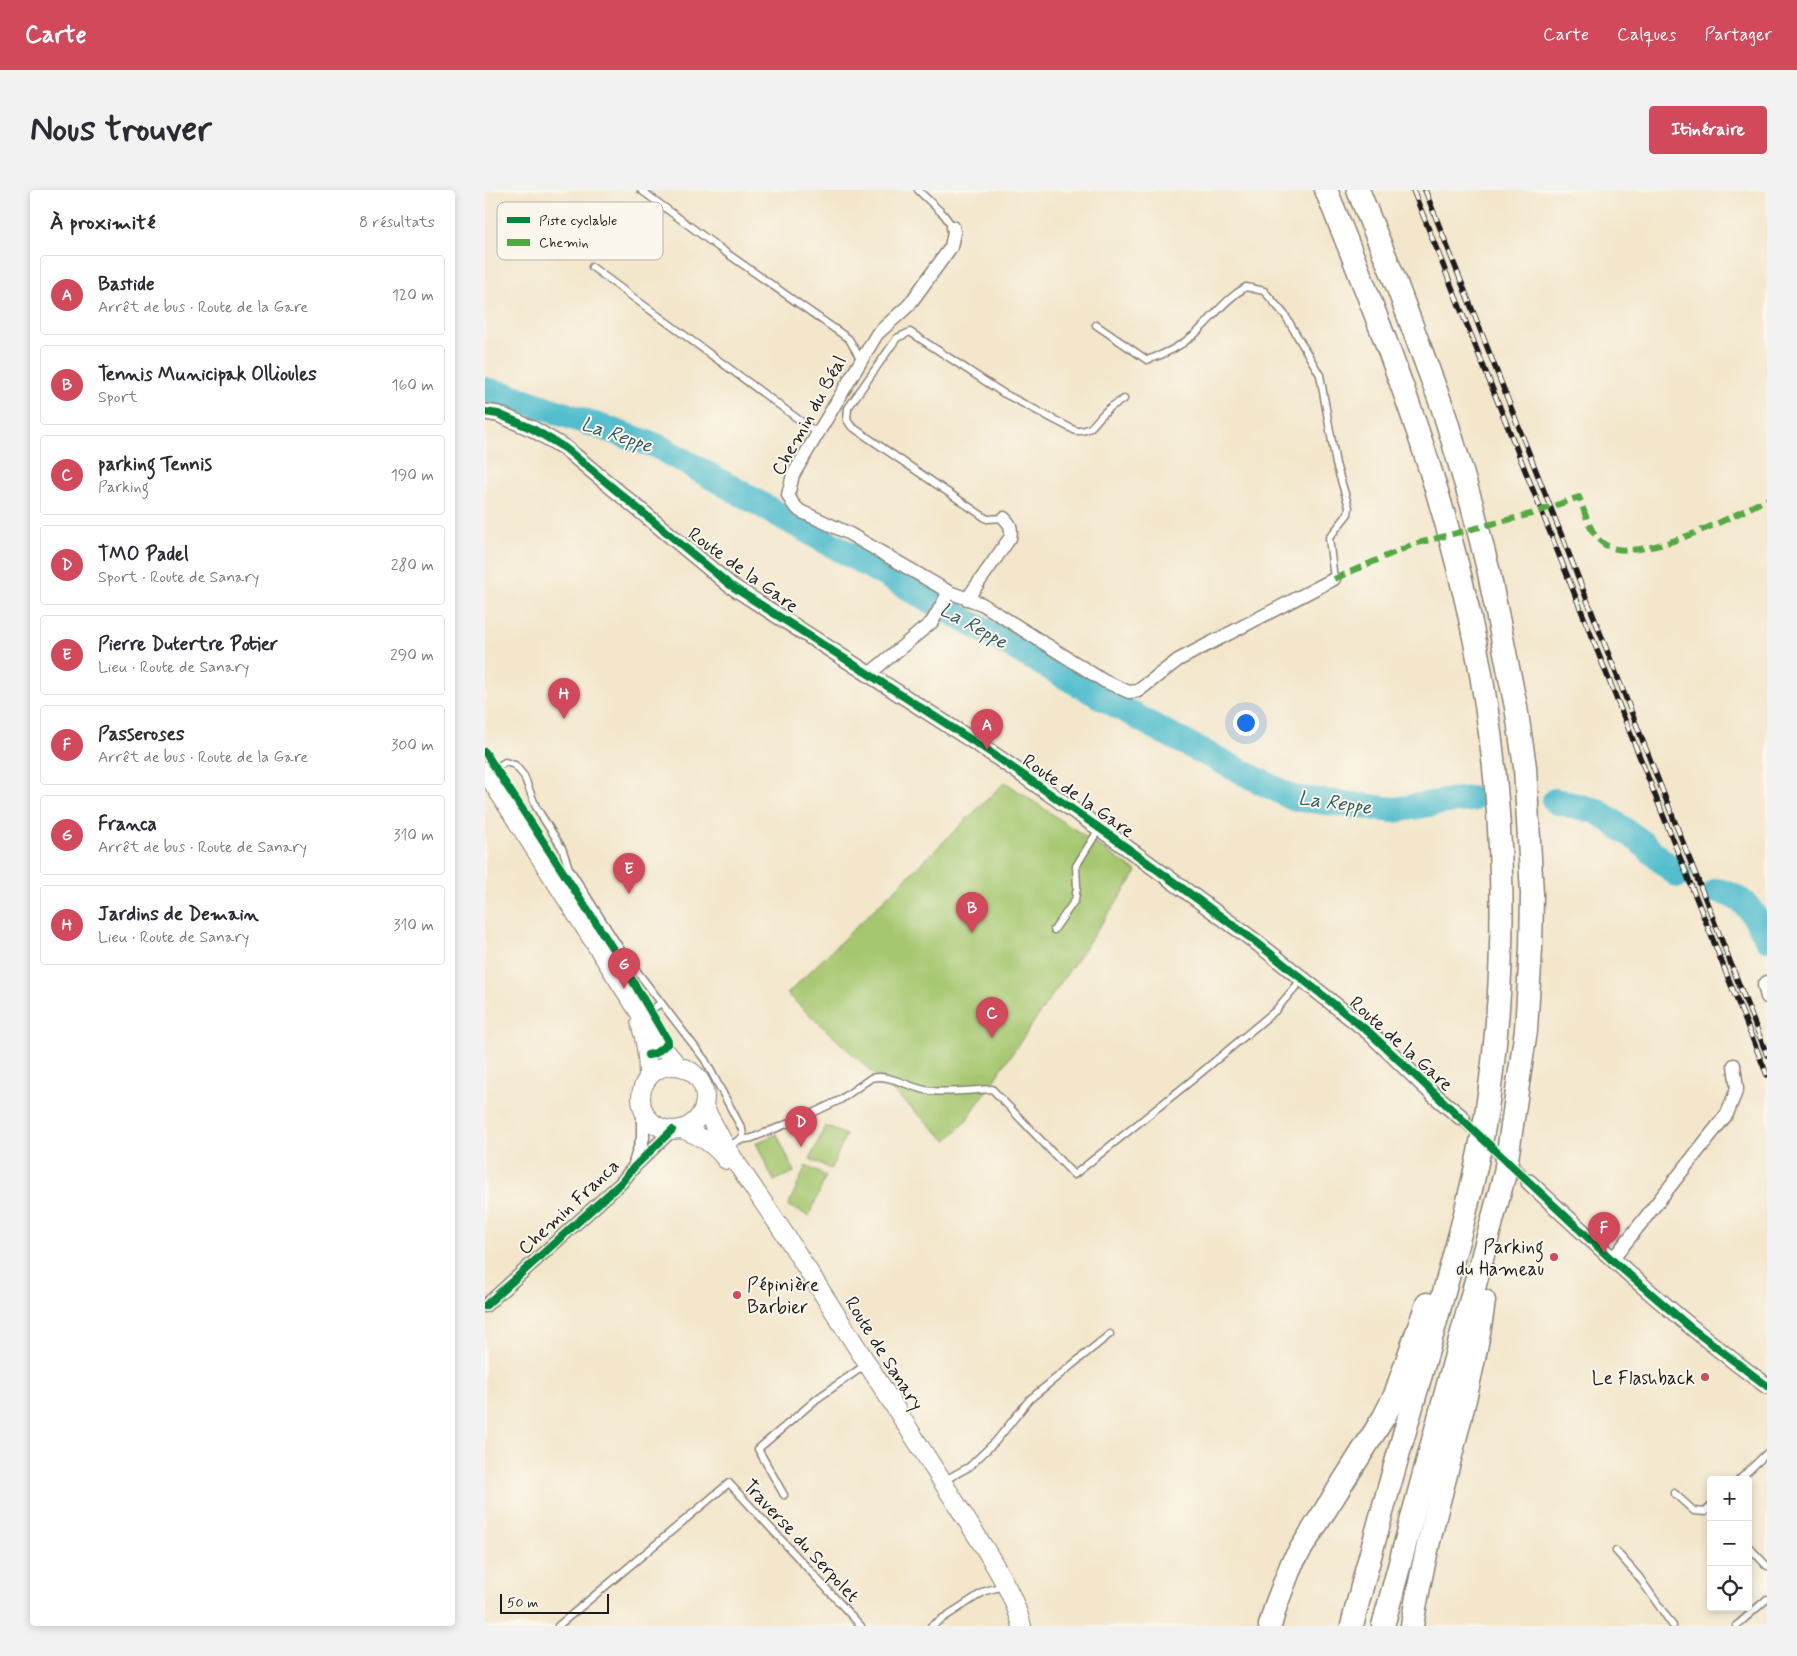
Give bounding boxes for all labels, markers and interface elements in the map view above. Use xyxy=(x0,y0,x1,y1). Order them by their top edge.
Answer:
text: Carte xyxy=(25,20,87,51)
text: Carte xyxy=(1543,23,1589,47)
text: Calques xyxy=(1617,23,1676,47)
text: Partager xyxy=(1704,23,1772,47)
button: Itinéraire xyxy=(1649,106,1767,154)
text: Nous trouver xyxy=(30,107,212,153)
legend xyxy=(497,202,663,260)
text: À proximité xyxy=(50,209,156,237)
text: 8 résultats xyxy=(359,212,435,233)
text: Piste cyclable xyxy=(539,212,617,230)
text: Chemin xyxy=(539,234,589,252)
text: Bastide xyxy=(98,272,155,297)
text: A xyxy=(62,285,72,306)
text: 120 m xyxy=(392,285,434,306)
text: Arrêt de bus · Route de la Gare xyxy=(98,297,308,318)
street label: Chemin du Béal xyxy=(766,351,853,480)
text: Tennis Municipak Ollioules xyxy=(98,362,317,387)
text: B xyxy=(62,375,72,396)
text: 160 m xyxy=(391,375,434,396)
text: Sport xyxy=(98,387,138,408)
water label: La Reppe xyxy=(577,411,656,460)
text: parking Tennis xyxy=(98,452,212,477)
text: C xyxy=(61,465,73,486)
text: 190 m xyxy=(391,465,434,486)
text: Parking xyxy=(98,477,149,498)
street label: Route de la Gare xyxy=(683,522,803,619)
text: TMO Padel xyxy=(98,542,189,567)
text: D xyxy=(61,555,73,576)
text: 280 m xyxy=(391,555,434,576)
text: Sport · Route de Sanary xyxy=(98,567,259,588)
water label: La Reppe xyxy=(935,597,1013,656)
text: Pierre Dutertre Potier xyxy=(98,632,278,657)
text: E xyxy=(62,645,72,666)
text: 290 m xyxy=(390,645,434,666)
text: Lieu · Route de Sanary xyxy=(98,657,249,678)
pin: H xyxy=(548,678,580,719)
pin: A xyxy=(971,709,1003,750)
your location xyxy=(1233,710,1259,736)
text: Passeroses xyxy=(98,722,184,747)
text: F xyxy=(63,735,71,756)
text: 300 m xyxy=(391,735,434,756)
text: Arrêt de bus · Route de la Gare xyxy=(98,747,308,768)
street label: Route de la Gare xyxy=(1017,748,1139,844)
water label: La Reppe xyxy=(1296,785,1374,822)
text: Franca xyxy=(98,812,157,837)
text: G xyxy=(62,825,72,846)
text: 310 m xyxy=(393,825,434,846)
text: Arrêt de bus · Route de Sanary xyxy=(98,837,307,858)
pin: E xyxy=(613,853,645,894)
pin: B xyxy=(956,892,988,933)
text: Jardins de Demain xyxy=(98,902,259,927)
text: H xyxy=(62,915,72,936)
text: 310 m xyxy=(393,915,434,936)
text: Lieu · Route de Sanary xyxy=(98,927,249,948)
pin: G xyxy=(608,948,640,989)
street label: Route de la Gare xyxy=(1344,991,1458,1097)
pin: C xyxy=(976,997,1008,1038)
pin: D xyxy=(785,1106,817,1147)
street label: Chemin Franca xyxy=(513,1154,625,1261)
pin: F xyxy=(1588,1212,1620,1253)
place label: Parking du Hameau xyxy=(1456,1235,1544,1282)
marker: Parking du Hameau xyxy=(1548,1251,1560,1263)
place label: Pépinière Barbier xyxy=(747,1273,819,1320)
marker: Pépinière Barbier xyxy=(731,1289,743,1301)
street label: Route de Sanary xyxy=(838,1292,929,1416)
place label: Le Flashback xyxy=(1592,1366,1695,1391)
marker: Le Flashback xyxy=(1699,1371,1711,1383)
street label: Traverse du Serpolet xyxy=(737,1474,864,1608)
map controls xyxy=(1707,1476,1752,1611)
button: + xyxy=(1707,1476,1752,1521)
button: − xyxy=(1707,1521,1752,1566)
button: locate xyxy=(1707,1566,1752,1611)
scale bar xyxy=(500,1591,609,1614)
text: 50 m xyxy=(507,1594,538,1612)

